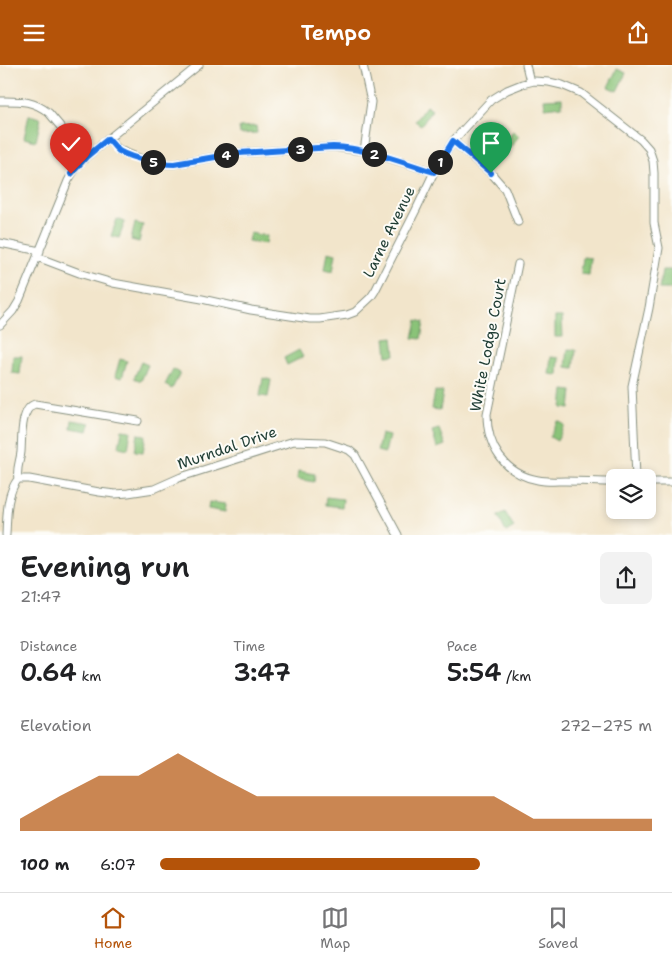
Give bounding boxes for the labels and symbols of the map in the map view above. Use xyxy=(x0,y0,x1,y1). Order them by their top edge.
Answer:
pin xyxy=(470,122,512,173)
pin xyxy=(50,123,92,174)
pin: 3 xyxy=(288,137,312,161)
pin: 2 xyxy=(362,141,386,167)
pin: 4 xyxy=(214,143,238,167)
pin: 5 xyxy=(140,149,166,175)
pin: 1 xyxy=(428,149,452,175)
street label: Larne Avenue xyxy=(358,183,420,281)
street label: White Lodge Court xyxy=(465,276,511,414)
street label: Murndal Drive xyxy=(175,422,279,474)

